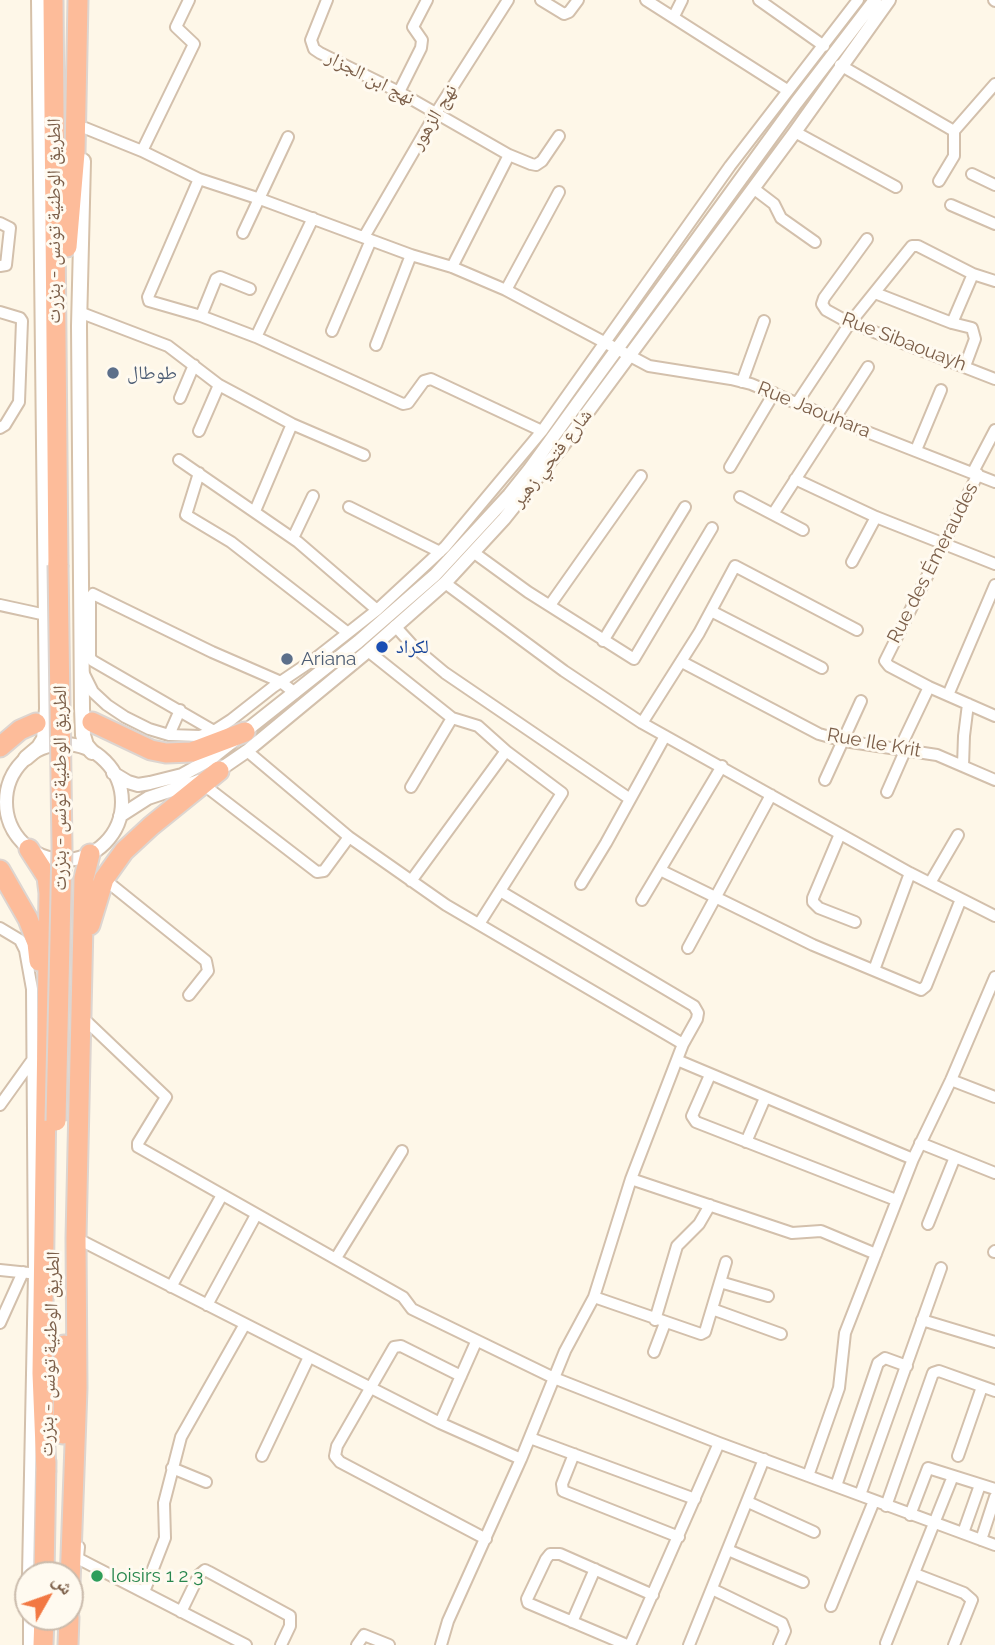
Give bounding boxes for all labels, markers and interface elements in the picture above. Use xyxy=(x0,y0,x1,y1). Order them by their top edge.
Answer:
street label: نهج ابن الجزار xyxy=(322,46,418,110)
street label: نهج الزهور xyxy=(406,80,462,154)
street label: الطريق الوطنية تونس - بنزرت xyxy=(43,118,65,324)
street label: Rue Sibaouayh xyxy=(839,308,969,376)
place label: طوطال xyxy=(127,362,177,384)
marker: طوطال xyxy=(105,365,121,381)
street label: Rue Jaouhara xyxy=(754,377,874,443)
street label: شارع فتحي زهير xyxy=(507,405,597,511)
street label: Rue des Émeraudes xyxy=(883,479,983,647)
place label: لكراد xyxy=(396,636,429,658)
marker: لكراد xyxy=(374,639,390,655)
place label: Ariana xyxy=(301,648,356,670)
marker: Ariana xyxy=(279,651,295,667)
street label: الطريق الوطنية تونس - بنزرت xyxy=(49,685,71,891)
street label: Rue Ile Krit xyxy=(825,724,923,762)
street label: الطريق الوطنية تونس - بنزرت xyxy=(35,1251,65,1457)
north arrow xyxy=(14,1561,84,1631)
place label: loisirs 1 2 3 xyxy=(111,1565,203,1587)
marker: loisirs 1 2 3 xyxy=(89,1568,105,1584)
text: ش xyxy=(49,1569,78,1599)

